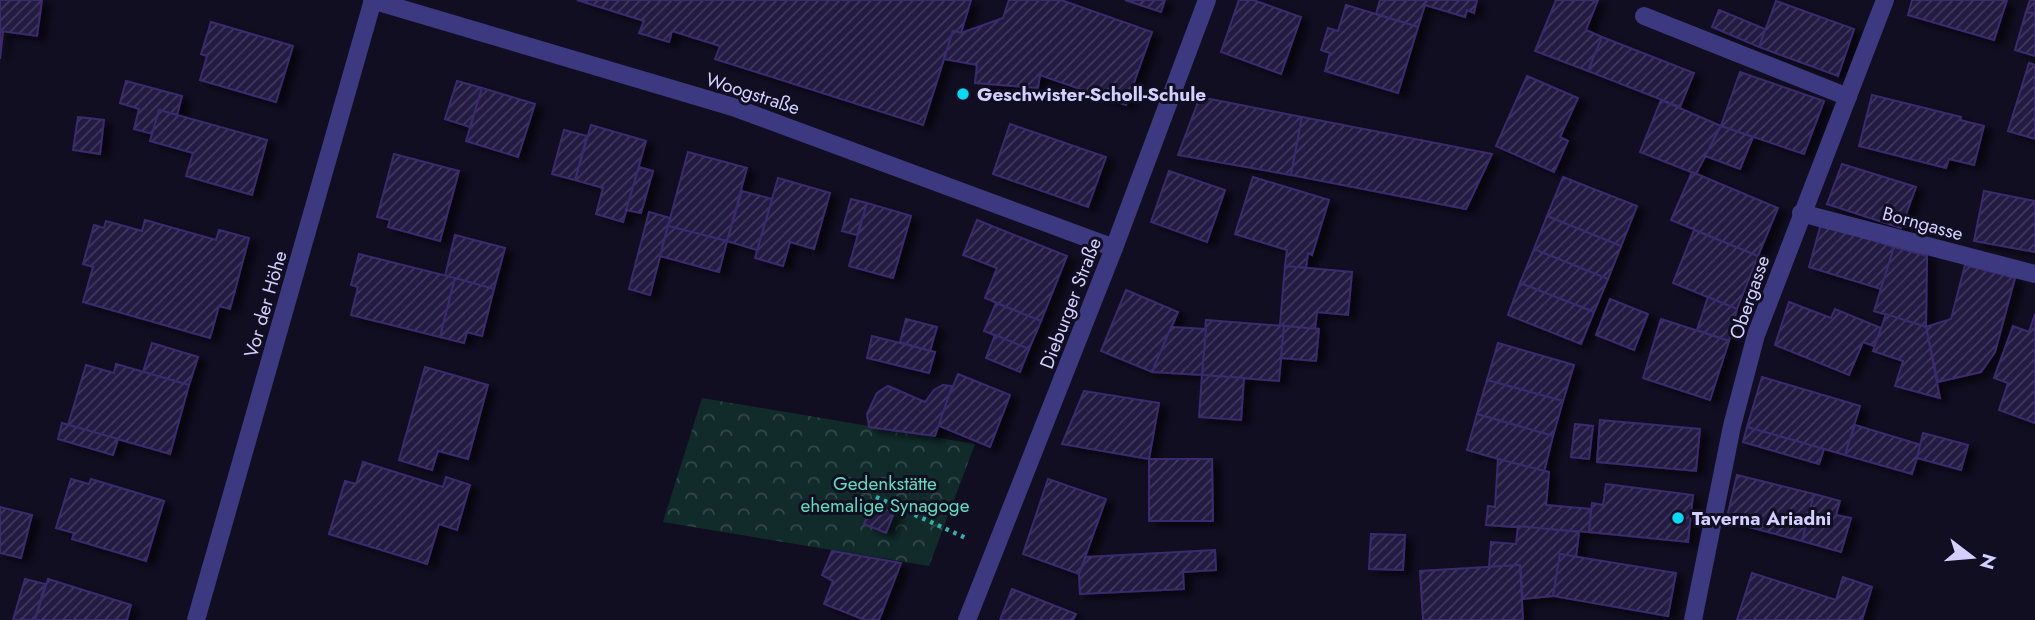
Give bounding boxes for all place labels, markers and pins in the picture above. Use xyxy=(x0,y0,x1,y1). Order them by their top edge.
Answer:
place label: Geschwister-Scholl-Schule xyxy=(977,81,1206,108)
marker: Geschwister-Scholl-Schule xyxy=(955,86,971,102)
place label: Taverna Ariadni xyxy=(1692,505,1831,532)
marker: Taverna Ariadni xyxy=(1670,510,1686,526)

